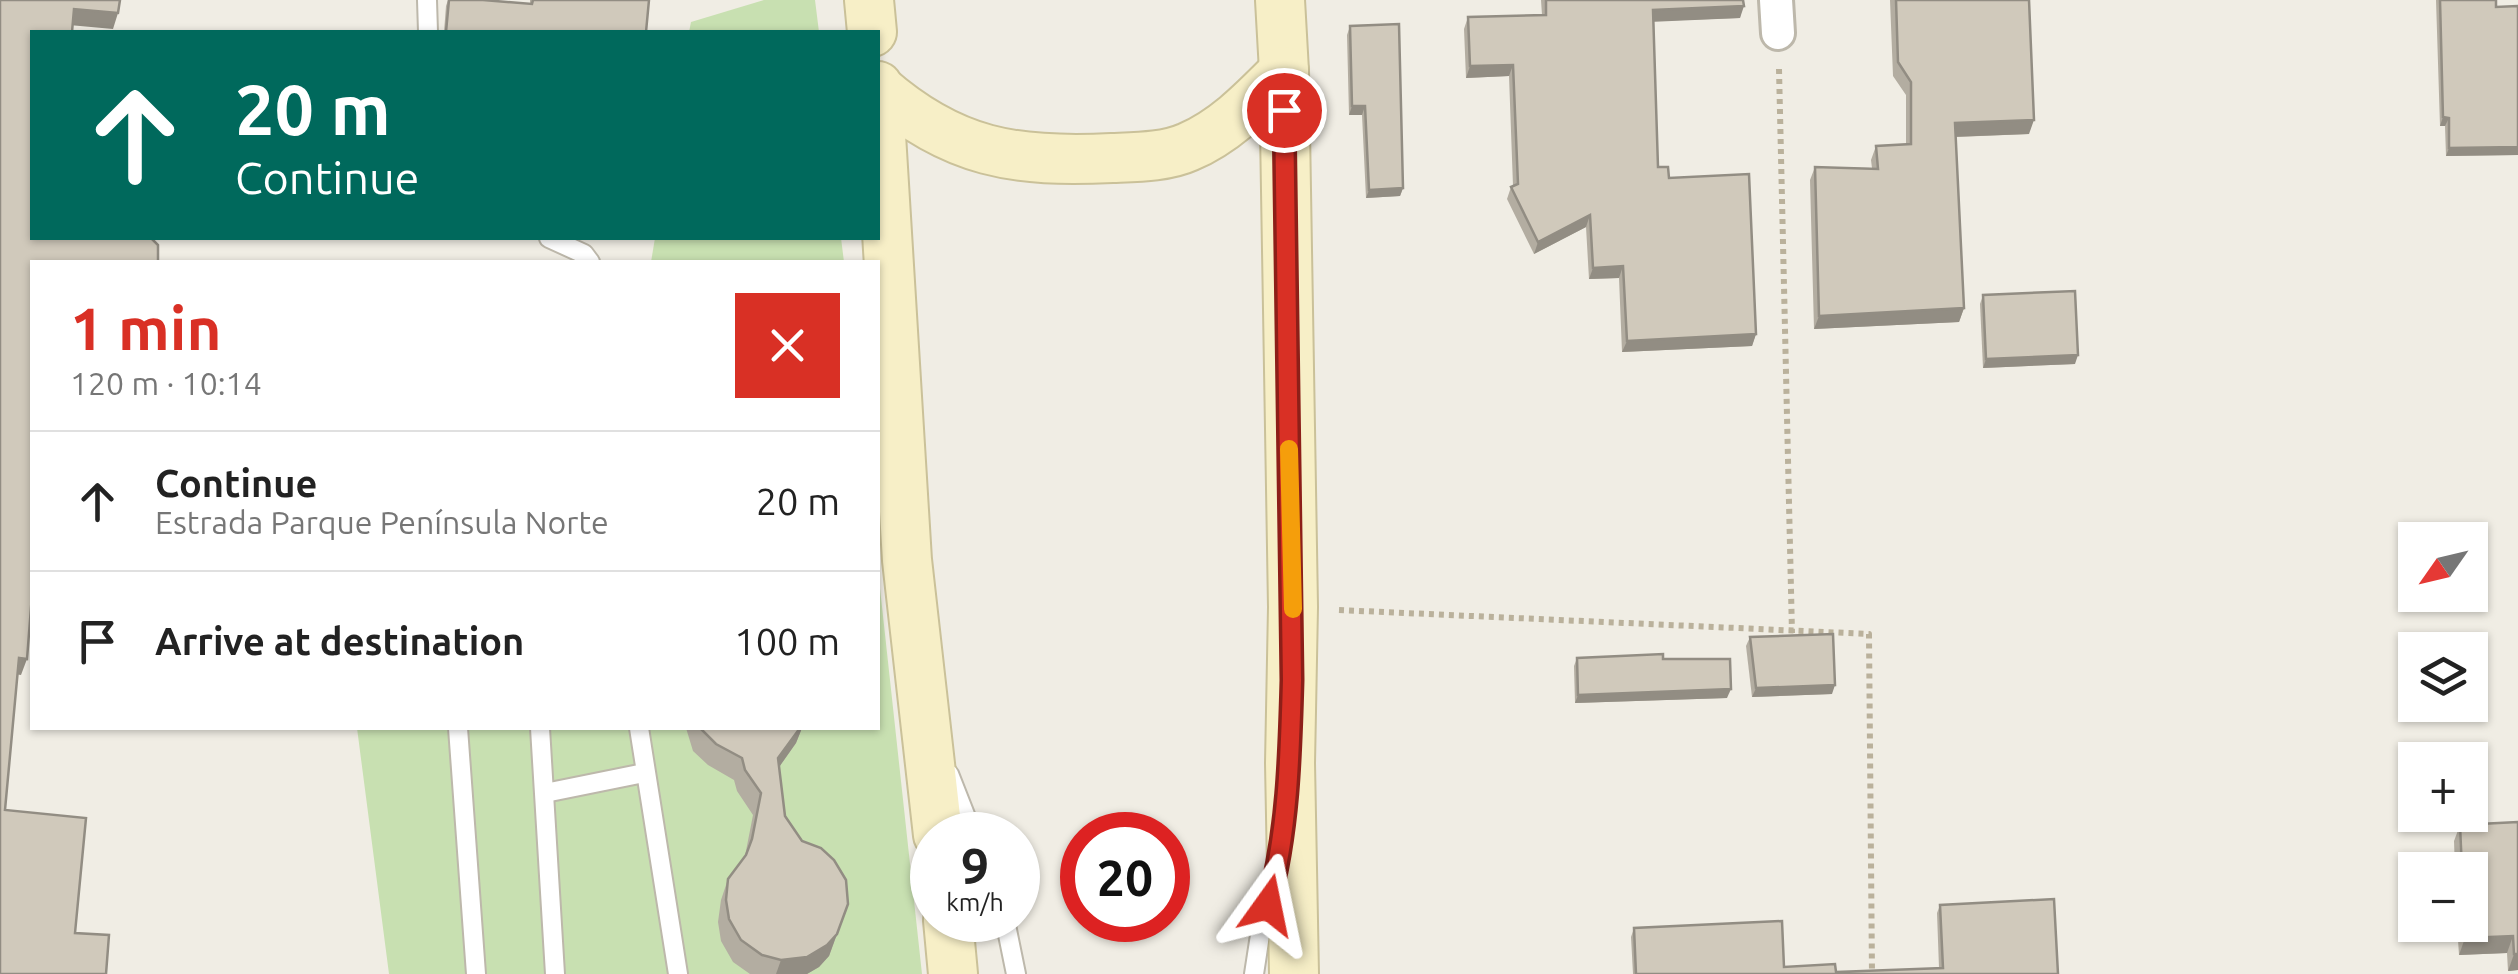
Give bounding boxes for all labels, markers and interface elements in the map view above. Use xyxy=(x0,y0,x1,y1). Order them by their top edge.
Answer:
pin xyxy=(1242,68,1327,153)
icon: ahead xyxy=(70,70,200,200)
text: 20 m xyxy=(235,70,391,148)
icon: arrive xyxy=(1257,83,1312,138)
text: Continue xyxy=(235,152,419,203)
button: close xyxy=(735,293,840,398)
text: 1 min xyxy=(70,294,222,361)
text: 120 m · 10:14 xyxy=(70,365,262,401)
text: Continue xyxy=(155,462,317,504)
icon: ahead xyxy=(70,474,125,529)
text: 20 m xyxy=(756,480,840,522)
text: Estrada Parque Península Norte xyxy=(155,504,609,540)
north arrow xyxy=(2398,522,2488,612)
map controls xyxy=(2398,522,2488,942)
icon: arrive xyxy=(70,614,125,669)
text: Arrive at destination xyxy=(155,620,524,662)
text: 100 m xyxy=(734,620,840,662)
button: layers xyxy=(2398,632,2488,722)
button: + xyxy=(2398,742,2488,832)
speed limit sign: 20 xyxy=(1060,812,1190,942)
text: 9 xyxy=(961,837,989,893)
button: − xyxy=(2398,852,2488,942)
position arrow xyxy=(1216,853,1320,957)
text: km/h xyxy=(946,888,1004,916)

